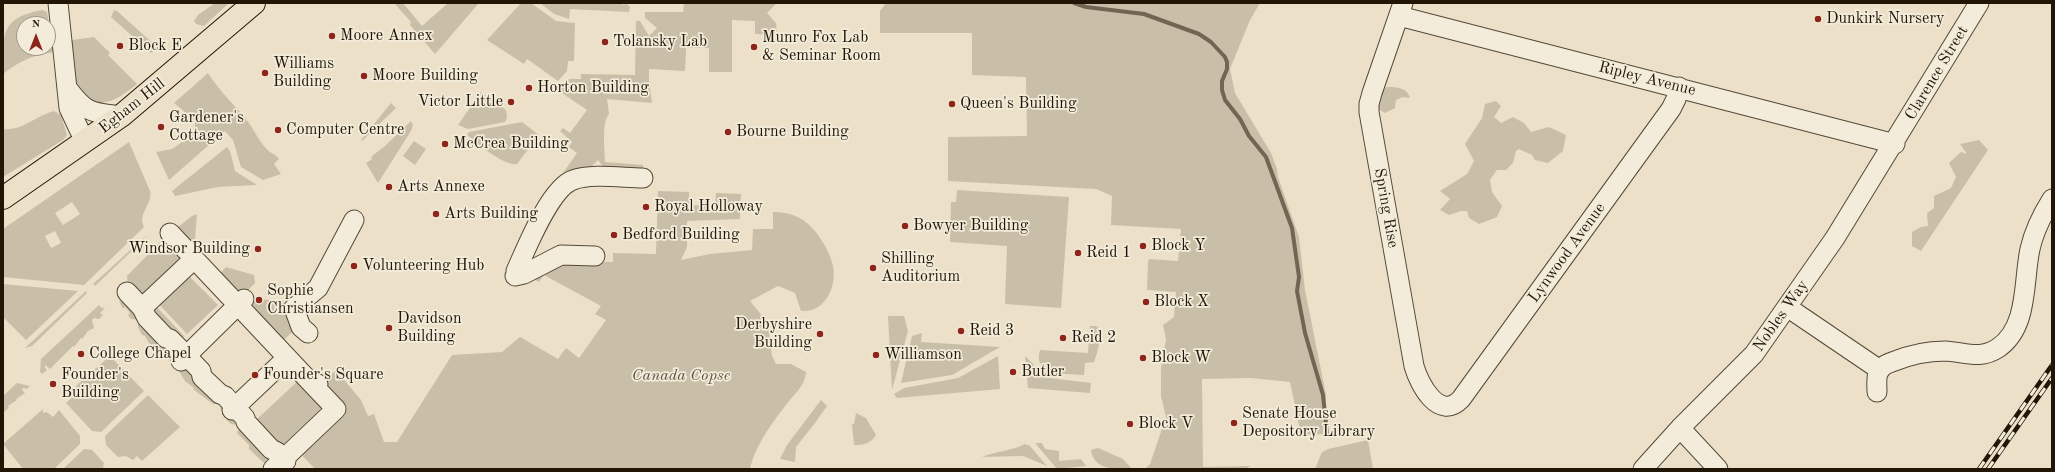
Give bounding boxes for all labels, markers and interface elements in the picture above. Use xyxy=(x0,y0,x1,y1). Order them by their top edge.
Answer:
place label: Dunkirk Nursery xyxy=(1826,9,1944,29)
marker: Dunkirk Nursery xyxy=(1813,14,1823,24)
north arrow xyxy=(16,16,56,56)
text: N xyxy=(32,19,40,30)
street label: Clarence Street xyxy=(1901,22,1973,124)
place label: Moore Annex xyxy=(340,26,433,46)
place label: Munro Fox Lab & Seminar Room xyxy=(762,28,881,66)
marker: Moore Annex xyxy=(327,31,337,41)
place label: Tolansky Lab xyxy=(613,32,707,52)
place label: Block E xyxy=(128,36,182,56)
marker: Tolansky Lab xyxy=(600,37,610,47)
marker: Block E xyxy=(115,41,125,51)
marker: Munro Fox Lab & Seminar Room xyxy=(749,42,759,52)
place label: Williams Building xyxy=(273,54,334,92)
street label: Ripley Avenue xyxy=(1596,58,1698,100)
place label: Moore Building xyxy=(372,66,478,86)
marker: Williams Building xyxy=(260,68,270,78)
marker: Moore Building xyxy=(359,71,369,81)
street label: Egham Hill xyxy=(95,74,169,138)
place label: Horton Building xyxy=(537,78,649,98)
marker: Horton Building xyxy=(524,83,534,93)
place label: Victor Little xyxy=(418,92,503,112)
place label: Queen's Building xyxy=(960,94,1077,114)
marker: Victor Little xyxy=(506,97,516,107)
marker: Queen's Building xyxy=(947,99,957,109)
place label: Gardener's Cottage xyxy=(169,108,244,146)
place label: Computer Centre xyxy=(286,120,404,140)
marker: Gardener's Cottage xyxy=(156,122,166,132)
place label: Bourne Building xyxy=(736,122,849,142)
marker: Computer Centre xyxy=(273,125,283,135)
marker: Bourne Building xyxy=(723,127,733,137)
place label: McCrea Building xyxy=(453,134,569,154)
marker: McCrea Building xyxy=(440,139,450,149)
street label: Spring Rise xyxy=(1370,166,1402,250)
place label: Arts Annexe xyxy=(397,177,485,197)
marker: Arts Annexe xyxy=(384,182,394,192)
place label: Royal Holloway xyxy=(654,197,763,217)
street label: Lynwood Avenue xyxy=(1524,199,1610,307)
marker: Royal Holloway xyxy=(641,202,651,212)
place label: Arts Building xyxy=(444,204,538,224)
marker: Arts Building xyxy=(431,209,441,219)
place label: Bowyer Building xyxy=(913,216,1028,236)
marker: Bowyer Building xyxy=(900,221,910,231)
place label: Bedford Building xyxy=(622,225,740,245)
marker: Bedford Building xyxy=(609,230,619,240)
place label: Block Y xyxy=(1151,236,1206,256)
place label: Windsor Building xyxy=(128,239,250,259)
marker: Block Y xyxy=(1138,241,1148,251)
place label: Reid 1 xyxy=(1086,243,1131,263)
marker: Windsor Building xyxy=(253,244,263,254)
marker: Reid 1 xyxy=(1073,248,1083,258)
place label: Shilling Auditorium xyxy=(881,249,960,287)
place label: Volunteering Hub xyxy=(362,256,485,276)
marker: Volunteering Hub xyxy=(349,261,359,271)
marker: Shilling Auditorium xyxy=(868,263,878,273)
street label: Nobles Way xyxy=(1749,276,1813,356)
place label: Sophie Christiansen xyxy=(267,281,354,319)
place label: Block X xyxy=(1154,292,1209,312)
marker: Sophie Christiansen xyxy=(254,295,264,305)
marker: Block X xyxy=(1141,297,1151,307)
place label: Davidson Building xyxy=(397,309,462,347)
place label: Derbyshire Building xyxy=(735,315,812,353)
place label: Reid 3 xyxy=(969,321,1014,341)
marker: Davidson Building xyxy=(384,323,394,333)
marker: Reid 3 xyxy=(956,326,966,336)
place label: Reid 2 xyxy=(1071,328,1116,348)
marker: Derbyshire Building xyxy=(815,329,825,339)
marker: Reid 2 xyxy=(1058,333,1068,343)
place label: College Chapel xyxy=(89,344,191,364)
place label: Williamson xyxy=(884,345,962,365)
place label: Block W xyxy=(1151,348,1211,368)
marker: College Chapel xyxy=(76,349,86,359)
marker: Williamson xyxy=(871,350,881,360)
marker: Block W xyxy=(1138,353,1148,363)
place label: Butler xyxy=(1021,362,1064,382)
place label: Founder's Building xyxy=(61,365,129,403)
place label: Founder's Square xyxy=(263,365,384,385)
park label: Canada Copse xyxy=(632,366,730,386)
marker: Butler xyxy=(1008,367,1018,377)
marker: Founder's Square xyxy=(250,370,260,380)
marker: Founder's Building xyxy=(48,379,58,389)
place label: Senate House Depository Library xyxy=(1242,404,1375,442)
place label: Block V xyxy=(1138,414,1193,434)
marker: Senate House Depository Library xyxy=(1229,418,1239,428)
marker: Block V xyxy=(1125,419,1135,429)

